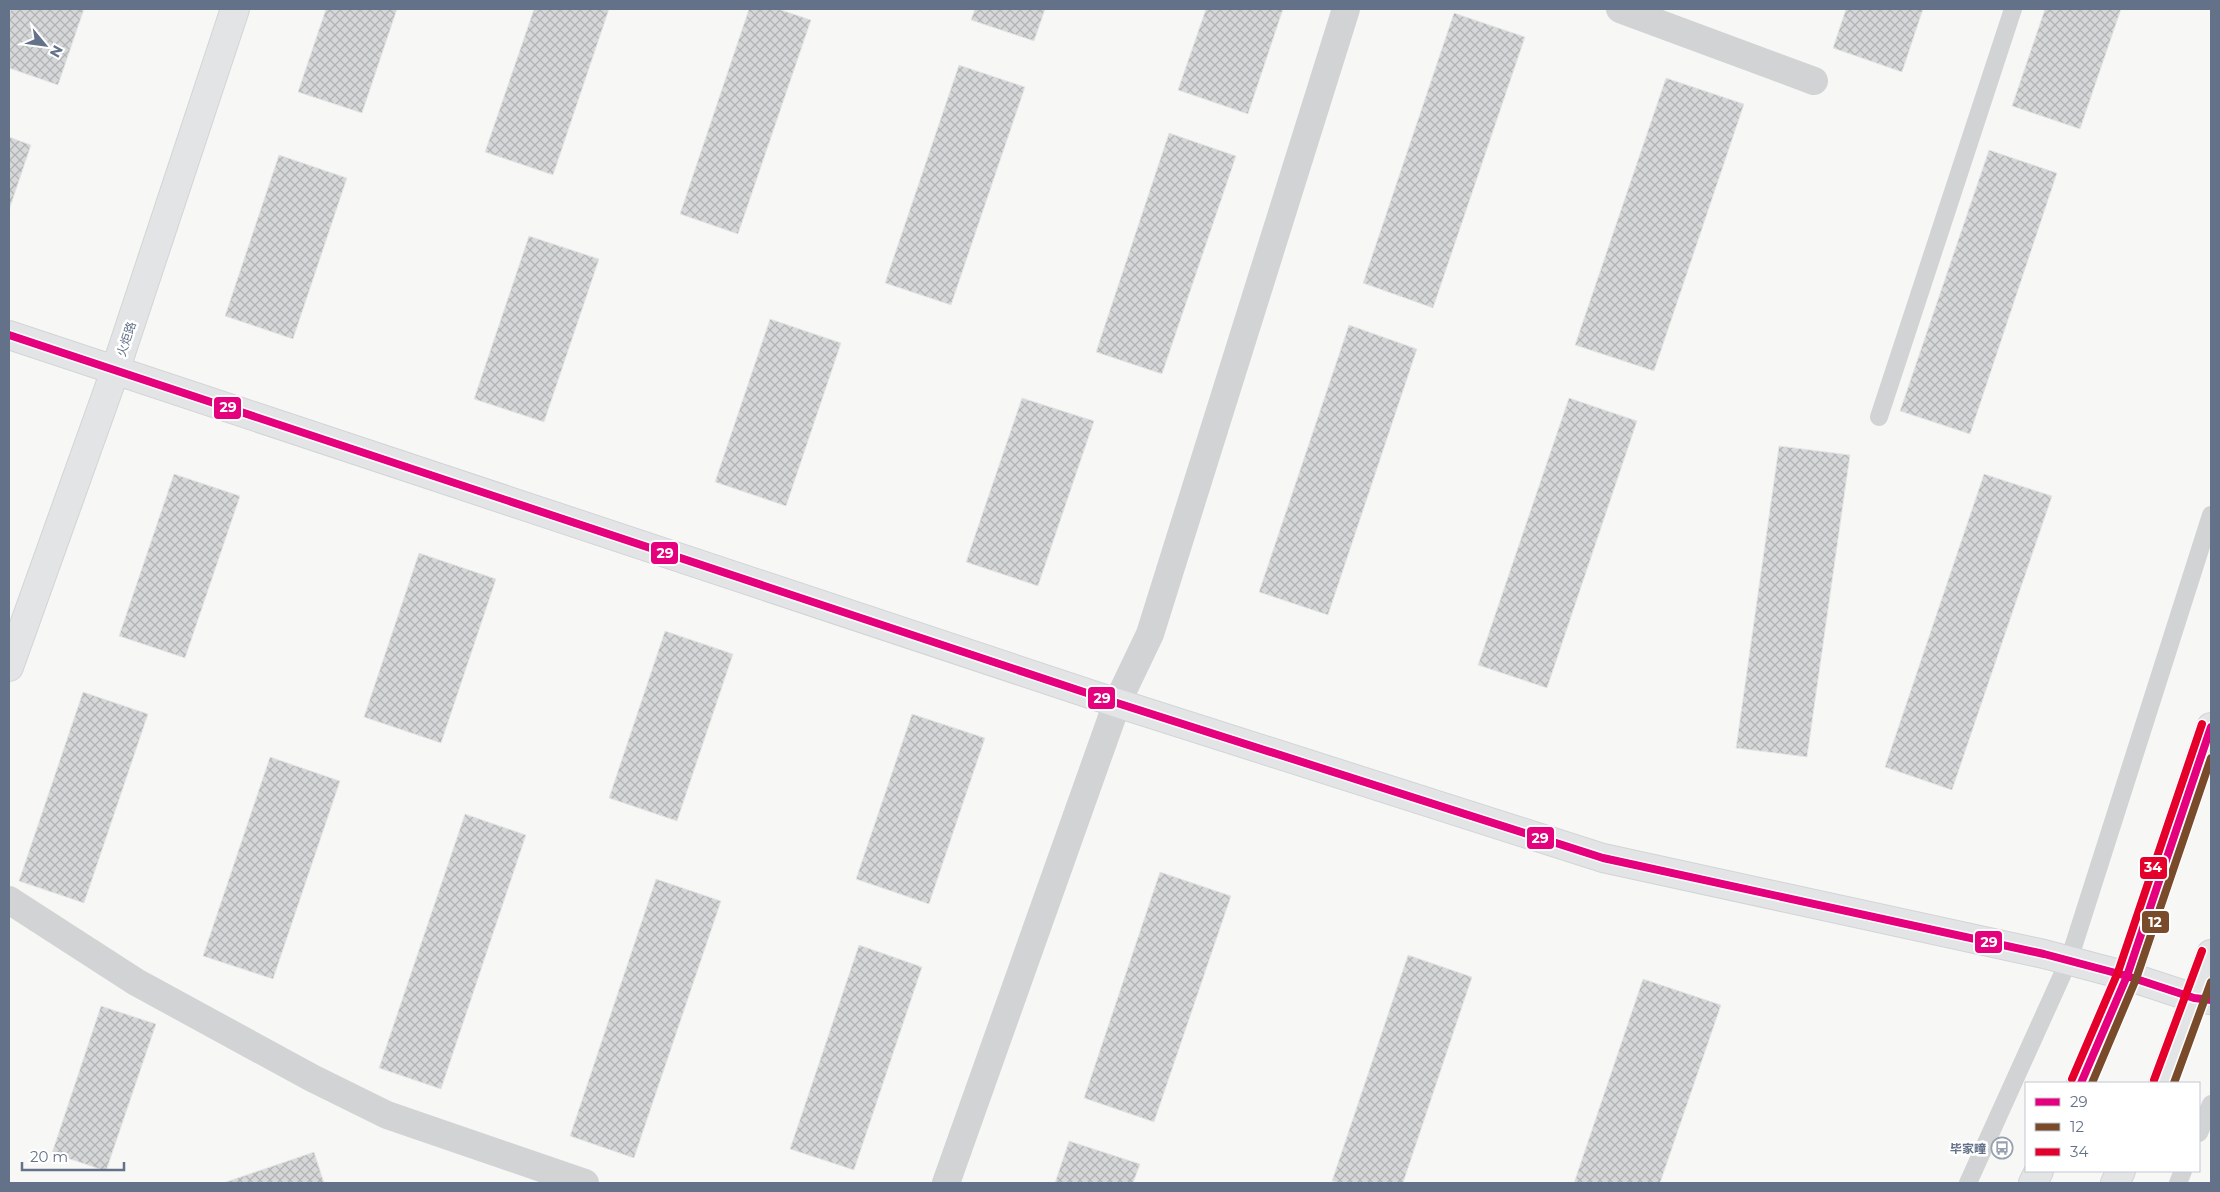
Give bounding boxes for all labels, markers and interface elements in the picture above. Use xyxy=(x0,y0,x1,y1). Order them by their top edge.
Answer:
north arrow xyxy=(20,20,70,70)
text: N xyxy=(46,42,67,61)
street label: 火炬路 xyxy=(113,320,139,358)
line badge: 29 xyxy=(213,396,242,420)
text: 29 xyxy=(219,398,237,416)
line badge: 29 xyxy=(650,541,679,565)
text: 29 xyxy=(656,544,674,562)
line badge: 29 xyxy=(1087,686,1116,710)
text: 29 xyxy=(1093,689,1111,707)
line badge: 29 xyxy=(1526,826,1555,850)
text: 29 xyxy=(1531,829,1549,847)
line badge: 34 xyxy=(2139,856,2168,880)
text: 34 xyxy=(2143,858,2162,876)
line badge: 12 xyxy=(2141,910,2170,934)
text: 12 xyxy=(2148,913,2162,931)
line badge: 29 xyxy=(1974,930,2003,954)
text: 29 xyxy=(1980,933,1998,951)
legend xyxy=(2025,1082,2200,1172)
text: 29 xyxy=(2070,1092,2088,1111)
text: 12 xyxy=(2070,1117,2084,1136)
bus stop icon: 毕家疃 xyxy=(1990,1136,2014,1160)
scale bar xyxy=(22,1140,125,1172)
place label: 毕家疃 xyxy=(1950,1141,1986,1156)
text: 34 xyxy=(2070,1142,2088,1161)
text: 20 m xyxy=(30,1147,68,1166)

